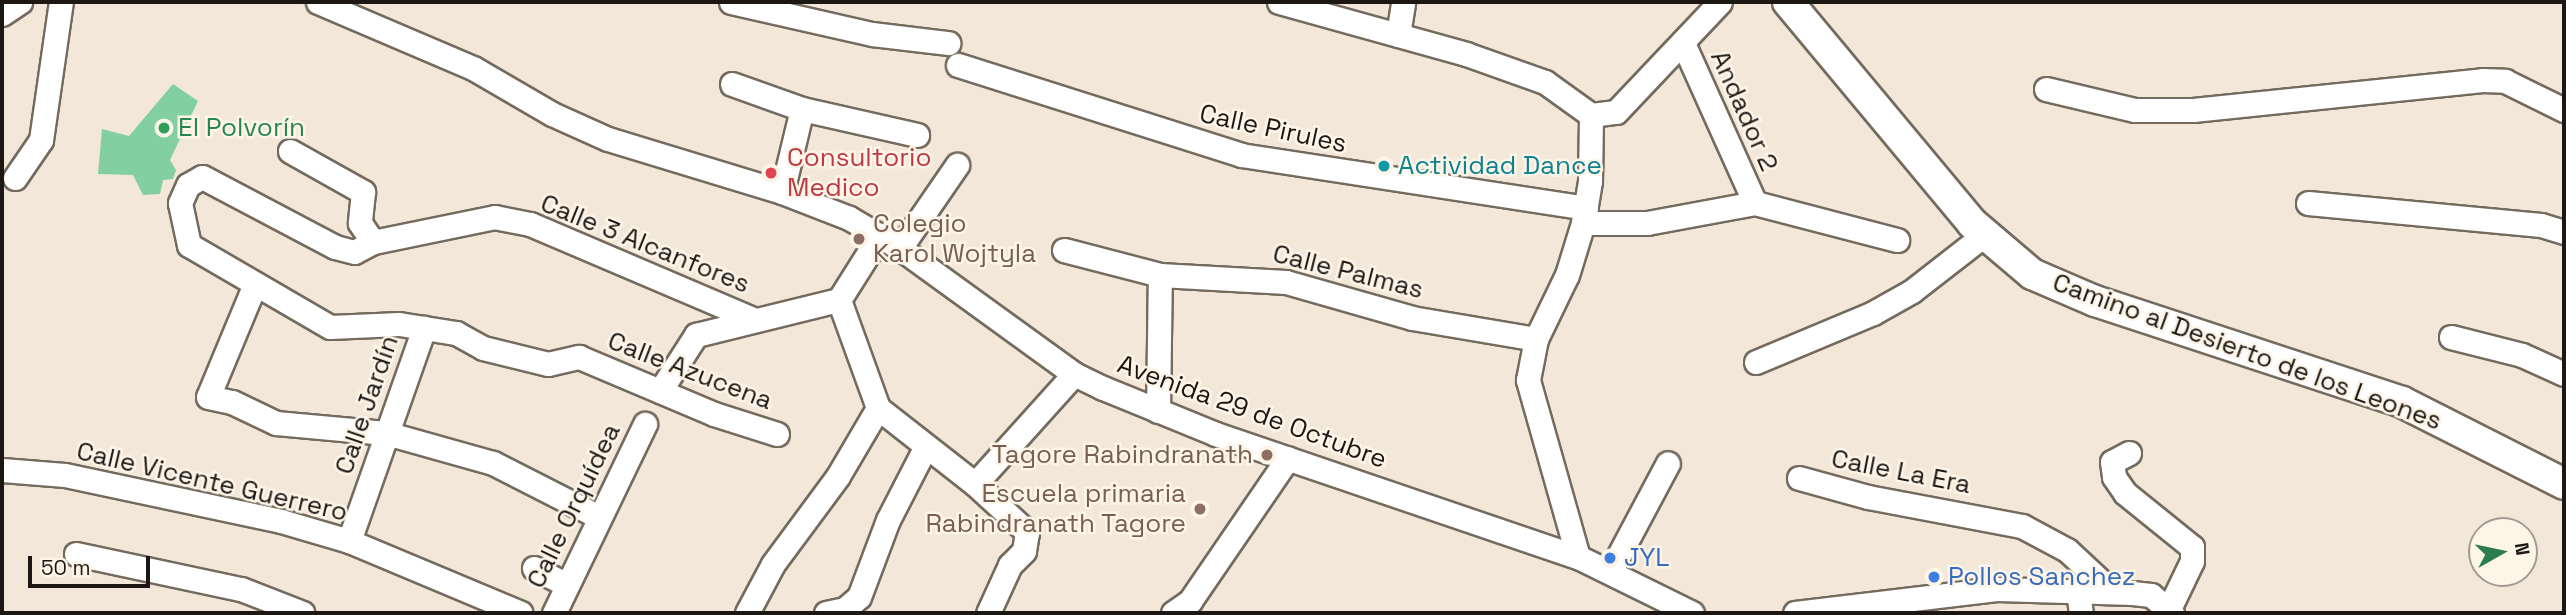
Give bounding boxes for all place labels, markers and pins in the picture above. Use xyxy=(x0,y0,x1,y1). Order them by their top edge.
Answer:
place label: El Polvorín xyxy=(178,112,305,144)
marker: El Polvorín xyxy=(156,120,172,136)
place label: Consultorio Medico xyxy=(787,142,931,204)
place label: Actividad Dance xyxy=(1398,150,1602,182)
marker: Actividad Dance xyxy=(1376,158,1392,174)
marker: Consultorio Medico xyxy=(761,163,781,183)
place label: Colegio Karol Wojtyla xyxy=(873,208,1036,270)
marker: Colegio Karol Wojtyla xyxy=(851,231,867,247)
place label: Tagore Rabindranath xyxy=(992,439,1253,471)
marker: Tagore Rabindranath xyxy=(1259,447,1275,463)
place label: Escuela primaria Rabindranath Tagore xyxy=(925,478,1186,540)
marker: Escuela primaria Rabindranath Tagore xyxy=(1192,501,1208,517)
place label: JYL xyxy=(1624,542,1669,574)
marker: JYL xyxy=(1602,550,1618,566)
place label: Pollos Sanchez xyxy=(1948,561,2135,593)
marker: Pollos Sanchez xyxy=(1926,569,1942,585)

